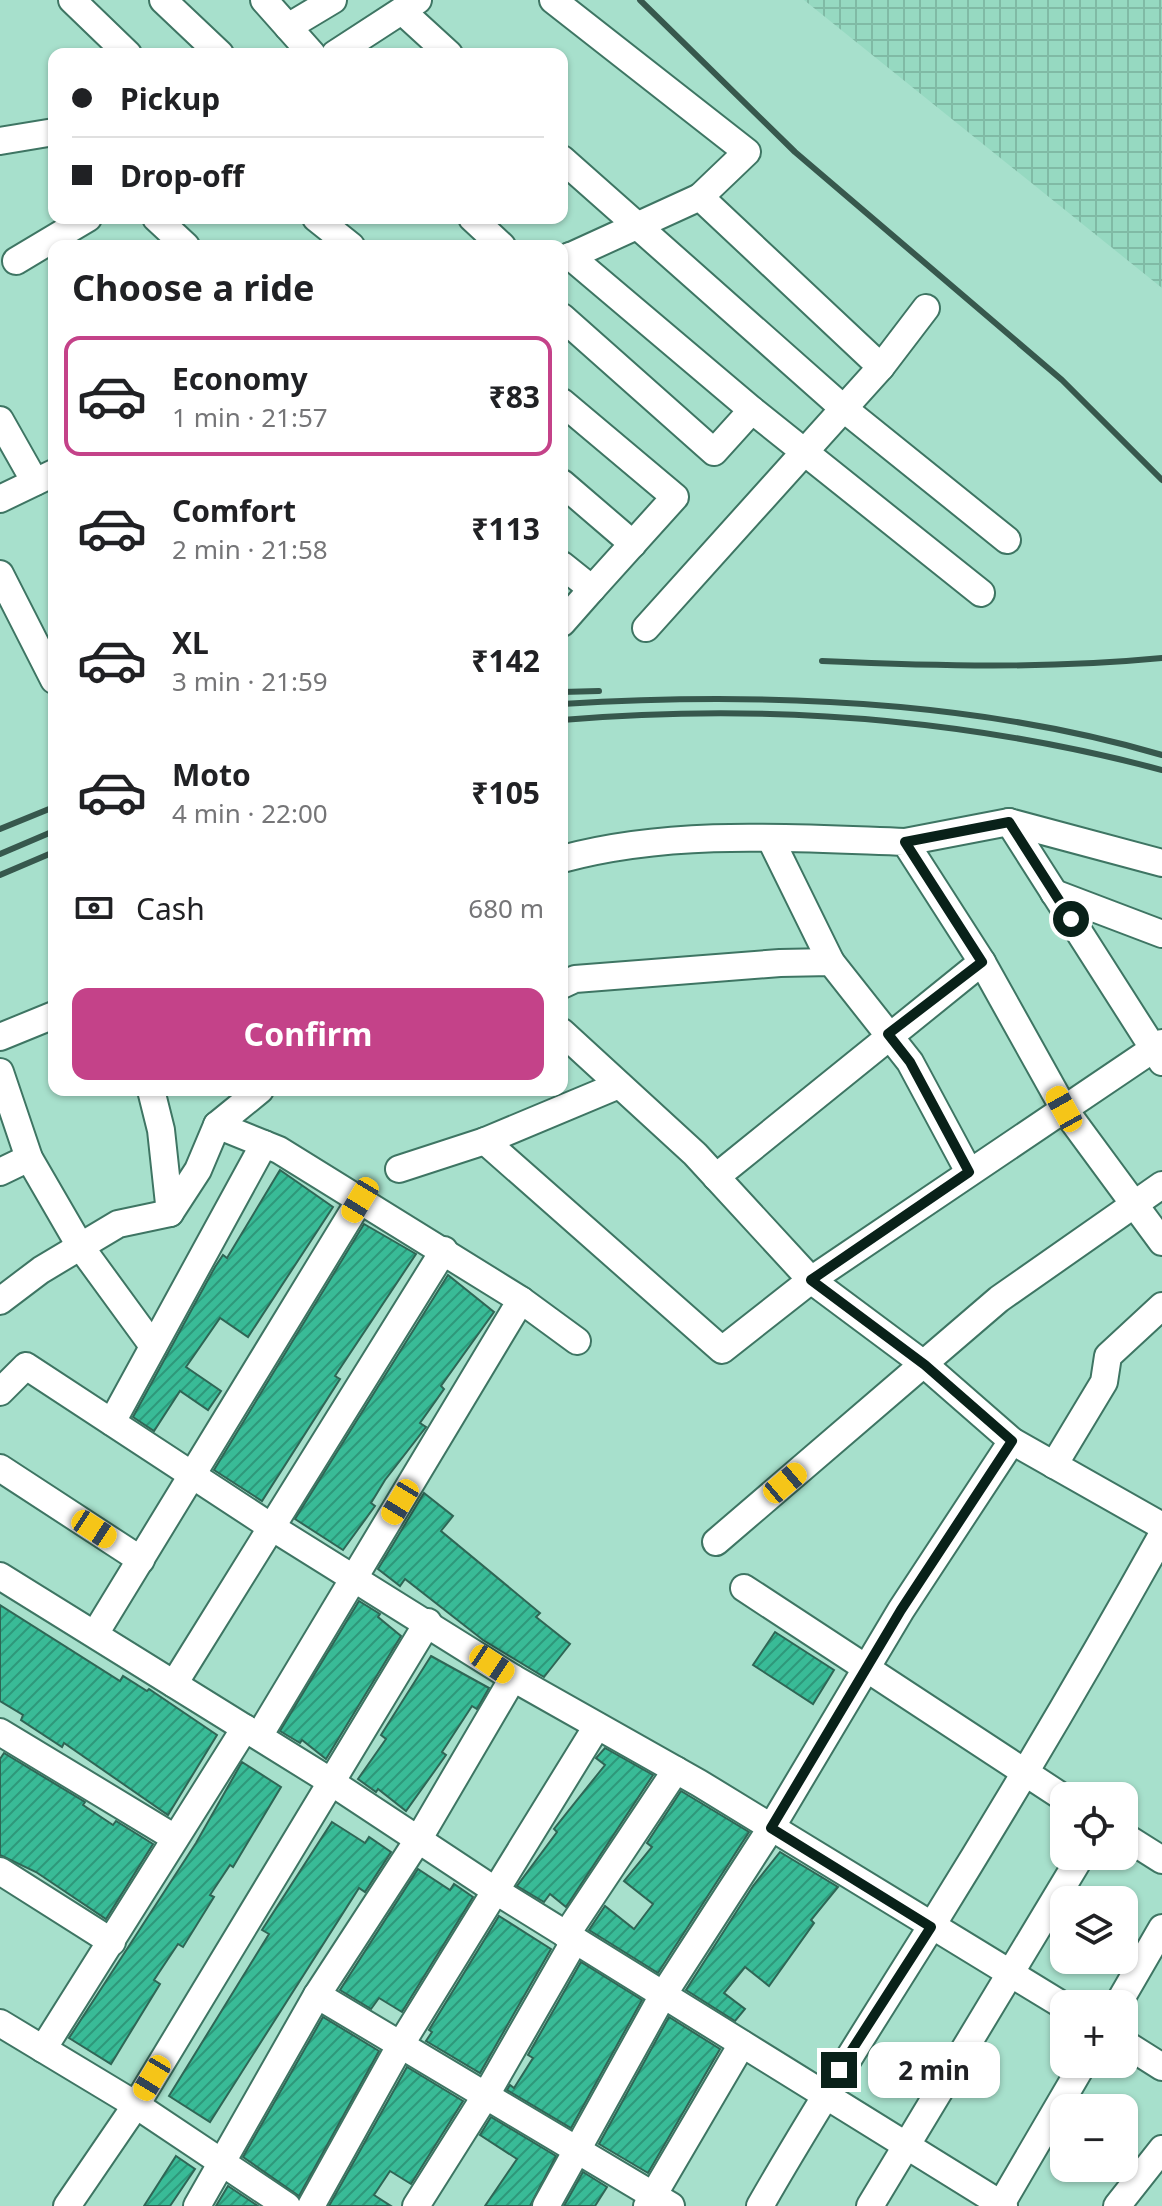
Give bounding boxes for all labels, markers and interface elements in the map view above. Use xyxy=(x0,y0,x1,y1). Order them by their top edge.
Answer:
text: Pickup xyxy=(120,78,220,119)
text: Drop-off xyxy=(120,155,244,196)
text: Choose a ride xyxy=(72,263,314,312)
text: Economy xyxy=(172,358,308,399)
icon: car xyxy=(76,360,148,432)
text: ₹83 xyxy=(489,376,540,417)
text: 1 min · 21:57 xyxy=(172,399,328,435)
text: Comfort xyxy=(172,490,296,531)
icon: car xyxy=(76,492,148,564)
text: ₹113 xyxy=(471,508,540,549)
text: 2 min · 21:58 xyxy=(172,531,328,567)
text: XL xyxy=(172,622,209,663)
icon: car xyxy=(76,624,148,696)
text: ₹142 xyxy=(471,640,540,681)
text: 3 min · 21:59 xyxy=(172,663,328,699)
text: Moto xyxy=(172,754,251,795)
icon: car xyxy=(76,756,148,828)
text: ₹105 xyxy=(471,772,540,813)
text: 4 min · 22:00 xyxy=(172,795,328,831)
icon: cash xyxy=(72,886,116,930)
text: Cash xyxy=(136,888,205,929)
text: 680 m xyxy=(468,890,544,926)
route start xyxy=(1053,901,1089,937)
button: Confirm xyxy=(72,988,544,1080)
car xyxy=(1042,1082,1086,1136)
car xyxy=(337,1173,383,1227)
car xyxy=(759,1458,811,1508)
car xyxy=(377,1475,423,1529)
car xyxy=(67,1506,121,1552)
car xyxy=(465,1641,519,1687)
map controls xyxy=(1050,1782,1138,2182)
button: locate xyxy=(1050,1782,1138,1870)
button: layers xyxy=(1050,1886,1138,1974)
button: + xyxy=(1050,1990,1138,2078)
callout: 2 min xyxy=(867,2042,999,2098)
car xyxy=(129,2051,175,2105)
route end xyxy=(821,2052,857,2088)
text: 2 min xyxy=(898,2052,970,2088)
button: − xyxy=(1050,2094,1138,2182)

